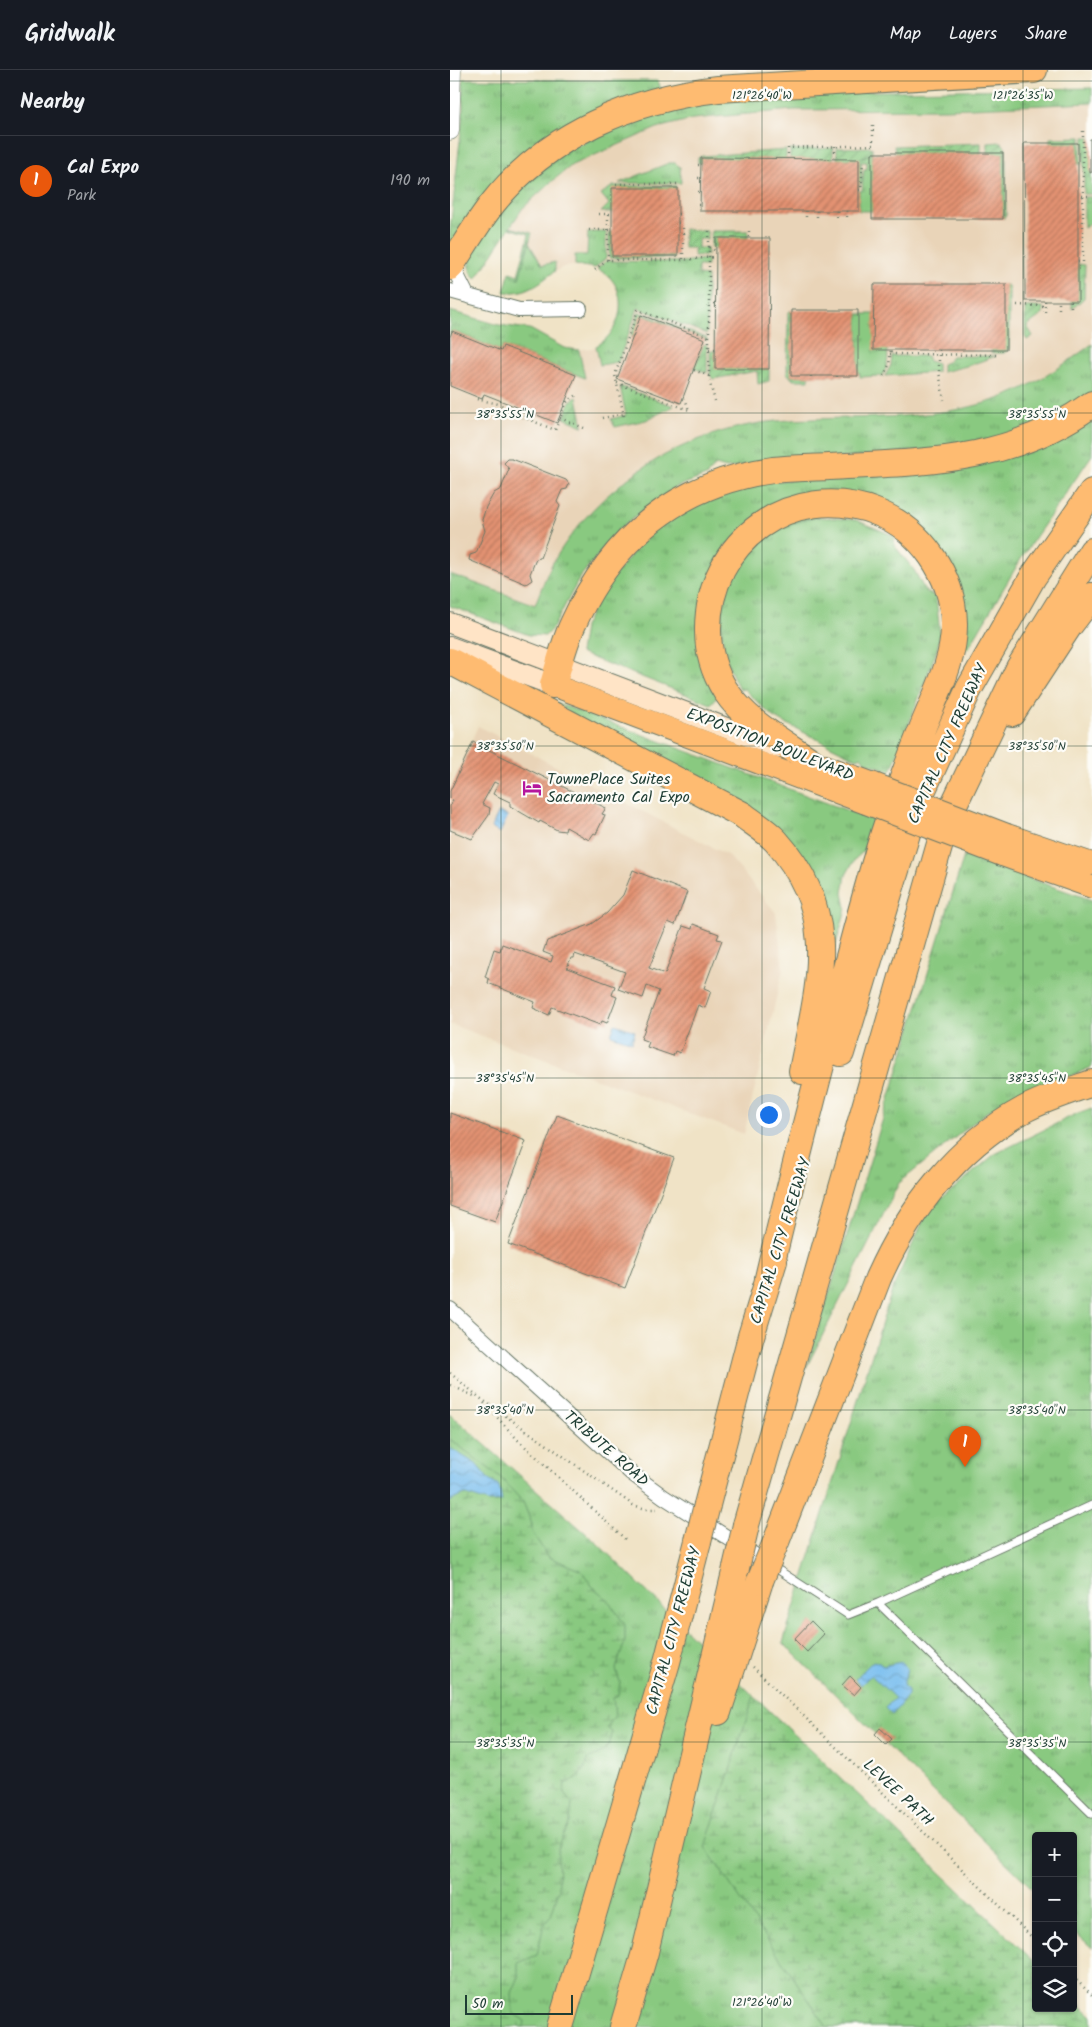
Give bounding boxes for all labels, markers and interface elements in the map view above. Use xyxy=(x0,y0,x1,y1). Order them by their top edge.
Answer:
text: Gridwalk xyxy=(25,15,115,54)
text: Map xyxy=(890,20,921,49)
text: Layers xyxy=(949,20,997,49)
text: Share xyxy=(1025,20,1067,49)
text: Nearby xyxy=(20,86,85,119)
text: 121°26'40"W xyxy=(732,86,792,105)
text: 121°26'35"W xyxy=(993,86,1053,105)
text: Cal Expo xyxy=(67,153,139,183)
text: 1 xyxy=(34,168,38,193)
text: 190 m xyxy=(390,168,430,193)
text: Park xyxy=(67,183,96,208)
text: 38°35'55"N xyxy=(476,405,534,424)
text: 38°35'55"N xyxy=(1008,405,1066,424)
street label: CAPITAL CITY FREEWAY xyxy=(901,659,995,828)
street label: EXPOSITION BOULEVARD xyxy=(683,702,857,788)
text: 38°35'50"N xyxy=(476,737,534,756)
text: 38°35'50"N xyxy=(1008,737,1066,756)
place label: TownePlace Suites Sacramento Cal Expo xyxy=(547,767,690,810)
hotel icon: TownePlace Suites Sacramento Cal Expo xyxy=(521,777,543,799)
text: 38°35'45"N xyxy=(476,1069,534,1088)
text: 38°35'45"N xyxy=(1008,1069,1066,1088)
your location xyxy=(756,1102,782,1128)
street label: CAPITAL CITY FREEWAY xyxy=(744,1154,818,1327)
text: 38°35'40"N xyxy=(476,1401,534,1420)
text: 38°35'40"N xyxy=(1008,1401,1066,1420)
street label: TRIBUTE ROAD xyxy=(558,1405,654,1493)
pin: 1 xyxy=(949,1426,981,1467)
street label: CAPITAL CITY FREEWAY xyxy=(640,1543,709,1718)
text: 38°35'35"N xyxy=(476,1734,534,1753)
text: 38°35'35"N xyxy=(1008,1734,1066,1753)
street label: LEVEE PATH xyxy=(857,1753,939,1833)
map controls xyxy=(1032,1832,1077,2012)
button: + xyxy=(1032,1832,1077,1877)
button: − xyxy=(1032,1877,1077,1922)
button: locate xyxy=(1032,1922,1077,1967)
button: layers xyxy=(1032,1967,1077,2012)
scale bar xyxy=(465,1992,572,2015)
text: 50 m xyxy=(472,1993,503,2015)
text: 121°26'40"W xyxy=(732,1993,792,2012)

